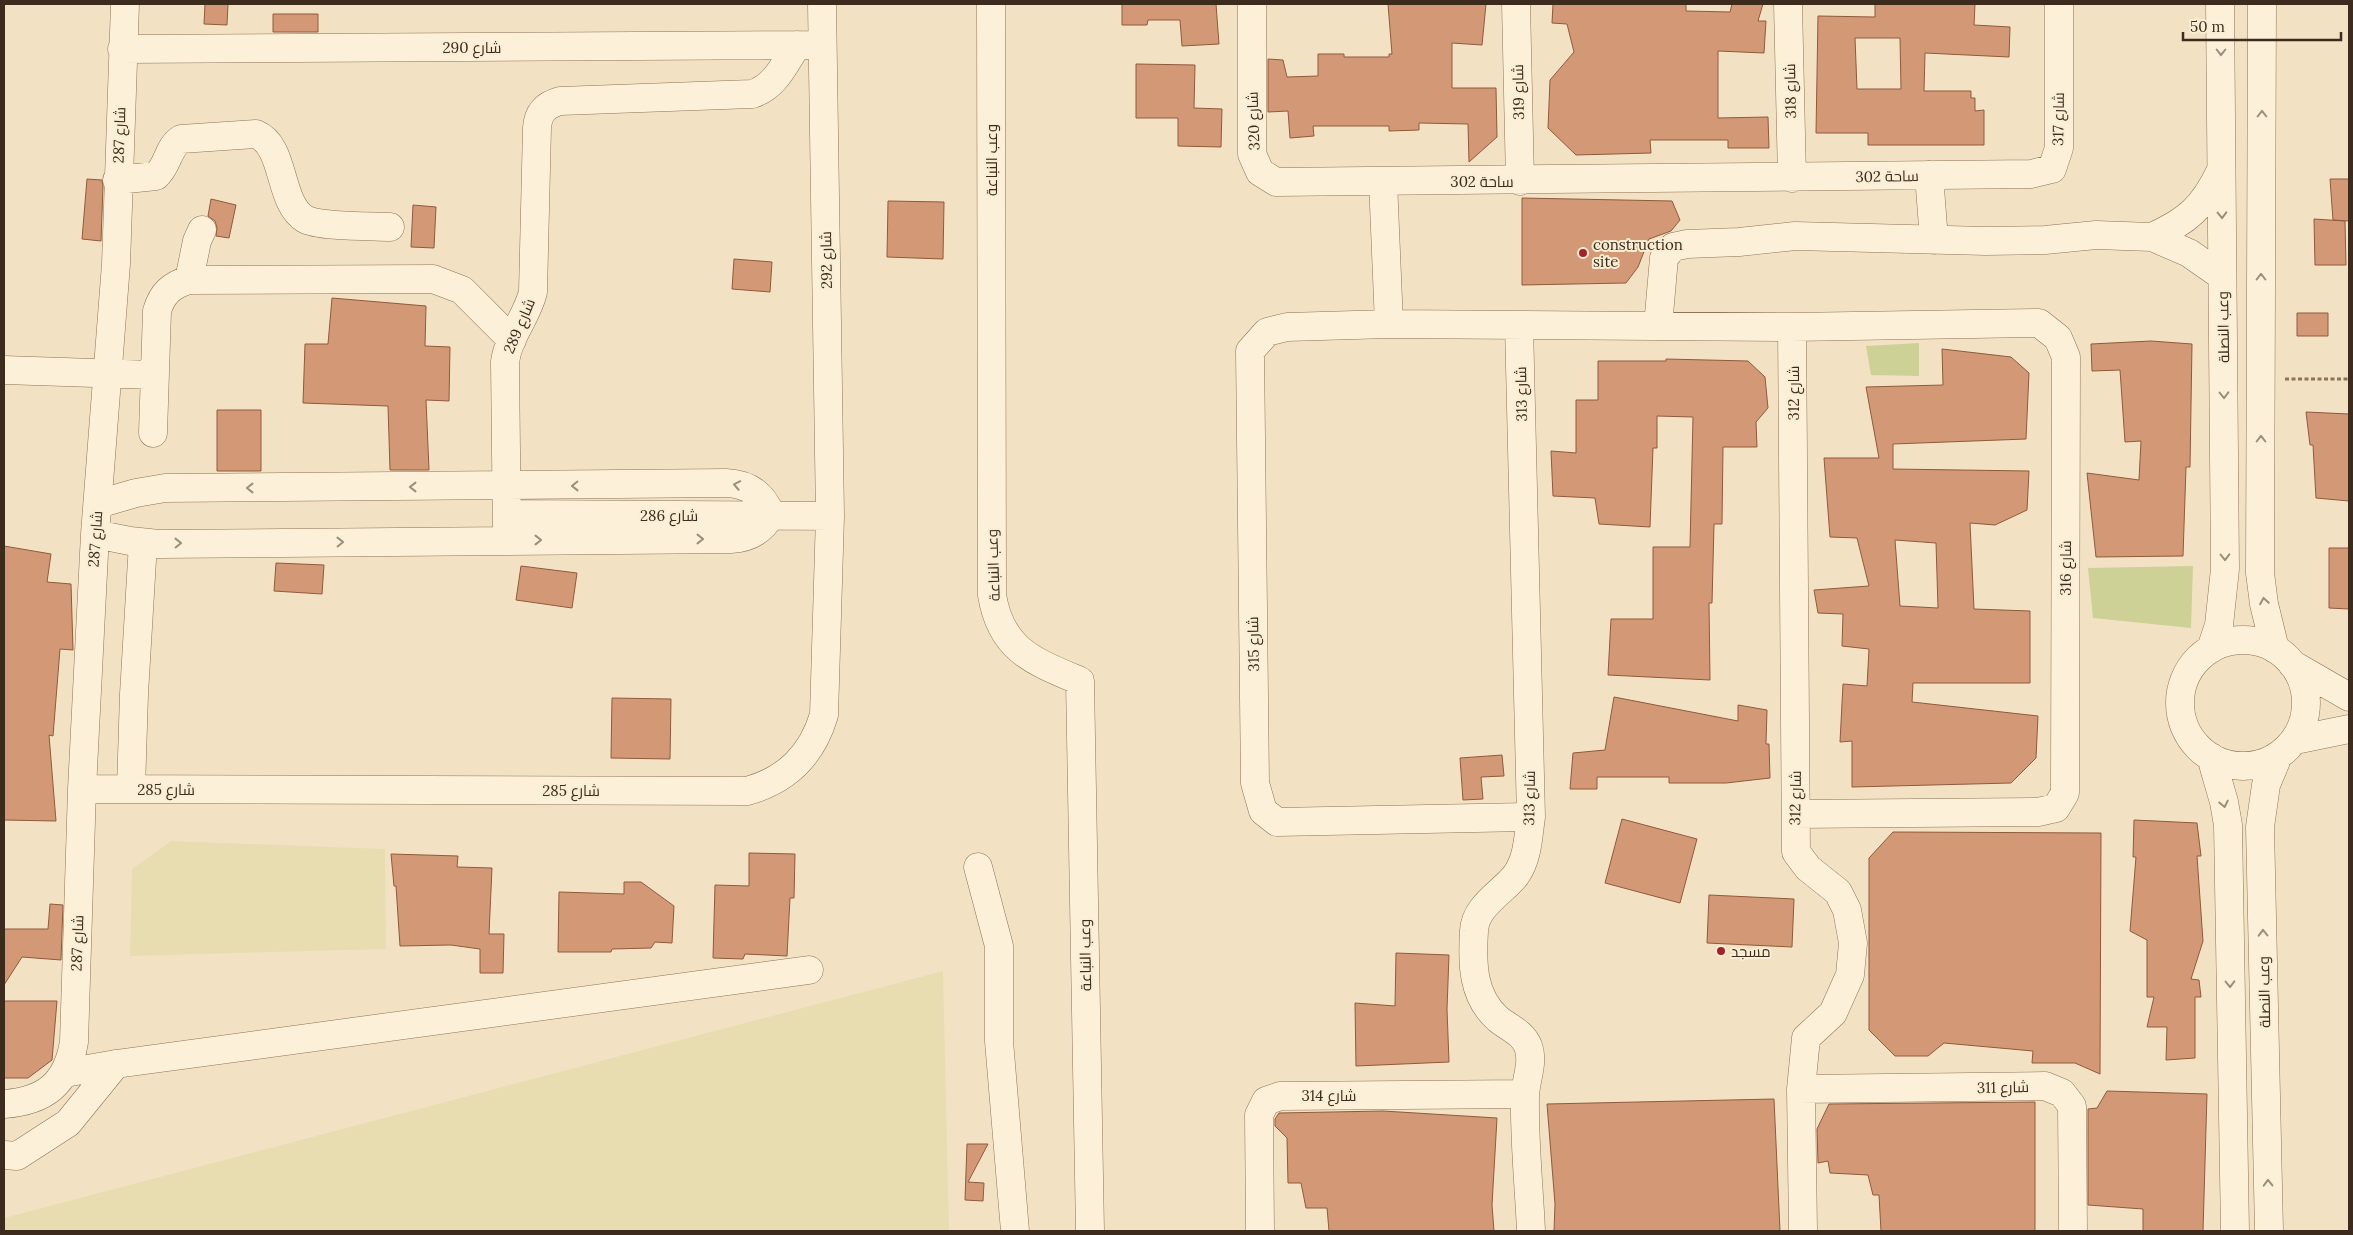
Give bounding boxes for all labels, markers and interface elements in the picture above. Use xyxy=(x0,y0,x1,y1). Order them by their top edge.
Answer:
scale bar xyxy=(2183,10,2340,42)
text: 50 m xyxy=(2190,17,2225,36)
street label: شارع 290 xyxy=(442,38,502,59)
one-way arrow xyxy=(2215,49,2226,57)
street label: شارع 318 xyxy=(1780,63,1802,119)
street label: شارع 319 xyxy=(1508,64,1530,120)
street label: شارع 320 xyxy=(1242,91,1266,151)
street label: شارع 317 xyxy=(2048,92,2070,146)
street label: شارع 287 xyxy=(109,106,131,164)
one-way arrow xyxy=(2257,110,2267,118)
street label: وعب النباعة xyxy=(982,124,1001,196)
street label: ساحة 302 xyxy=(1855,166,1919,186)
street label: ساحة 302 xyxy=(1450,172,1514,191)
one-way arrow xyxy=(2217,212,2227,219)
street label: شارع 292 xyxy=(816,231,838,289)
place label: construction site xyxy=(1593,235,1683,271)
marker: construction site xyxy=(1577,247,1589,259)
one-way arrow xyxy=(2256,272,2266,280)
street label: وعب النصلة xyxy=(2213,291,2233,363)
street label: شارع 289 xyxy=(499,296,541,357)
street label: شارع 313 xyxy=(1511,366,1533,422)
street label: شارع 312 xyxy=(1784,366,1805,420)
one-way arrow xyxy=(2219,392,2229,399)
one-way arrow xyxy=(2255,435,2266,443)
one-way arrow xyxy=(571,480,579,491)
one-way arrow xyxy=(733,480,742,490)
one-way arrow xyxy=(408,482,416,492)
one-way arrow xyxy=(246,483,254,493)
street label: شارع 286 xyxy=(640,506,698,527)
street label: شارع 287 xyxy=(84,510,108,568)
street label: وعب النباعة xyxy=(982,529,1004,601)
one-way arrow xyxy=(697,534,705,544)
one-way arrow xyxy=(534,535,542,545)
one-way arrow xyxy=(337,536,345,547)
one-way arrow xyxy=(174,538,182,548)
street label: شارع 316 xyxy=(2056,540,2077,596)
one-way arrow xyxy=(2220,554,2230,562)
one-way arrow xyxy=(2259,597,2269,606)
street label: شارع 315 xyxy=(1243,616,1265,672)
street label: شارع 313 xyxy=(1519,770,1541,826)
street label: شارع 312 xyxy=(1785,770,1807,826)
street label: شارع 285 xyxy=(137,780,195,801)
street label: شارع 285 xyxy=(542,781,600,802)
one-way arrow xyxy=(2218,799,2229,808)
street label: شارع 287 xyxy=(67,914,89,972)
street label: وعب النباعة xyxy=(1075,919,1095,991)
one-way arrow xyxy=(2257,928,2268,936)
place label: مسجد xyxy=(1731,942,1771,961)
marker: مسجد xyxy=(1715,945,1727,957)
street label: وعب النصلة xyxy=(2254,956,2274,1028)
one-way arrow xyxy=(2225,980,2236,988)
street label: شارع 311 xyxy=(1977,1077,2029,1099)
street label: شارع 314 xyxy=(1302,1086,1356,1107)
one-way arrow xyxy=(2263,1178,2273,1186)

